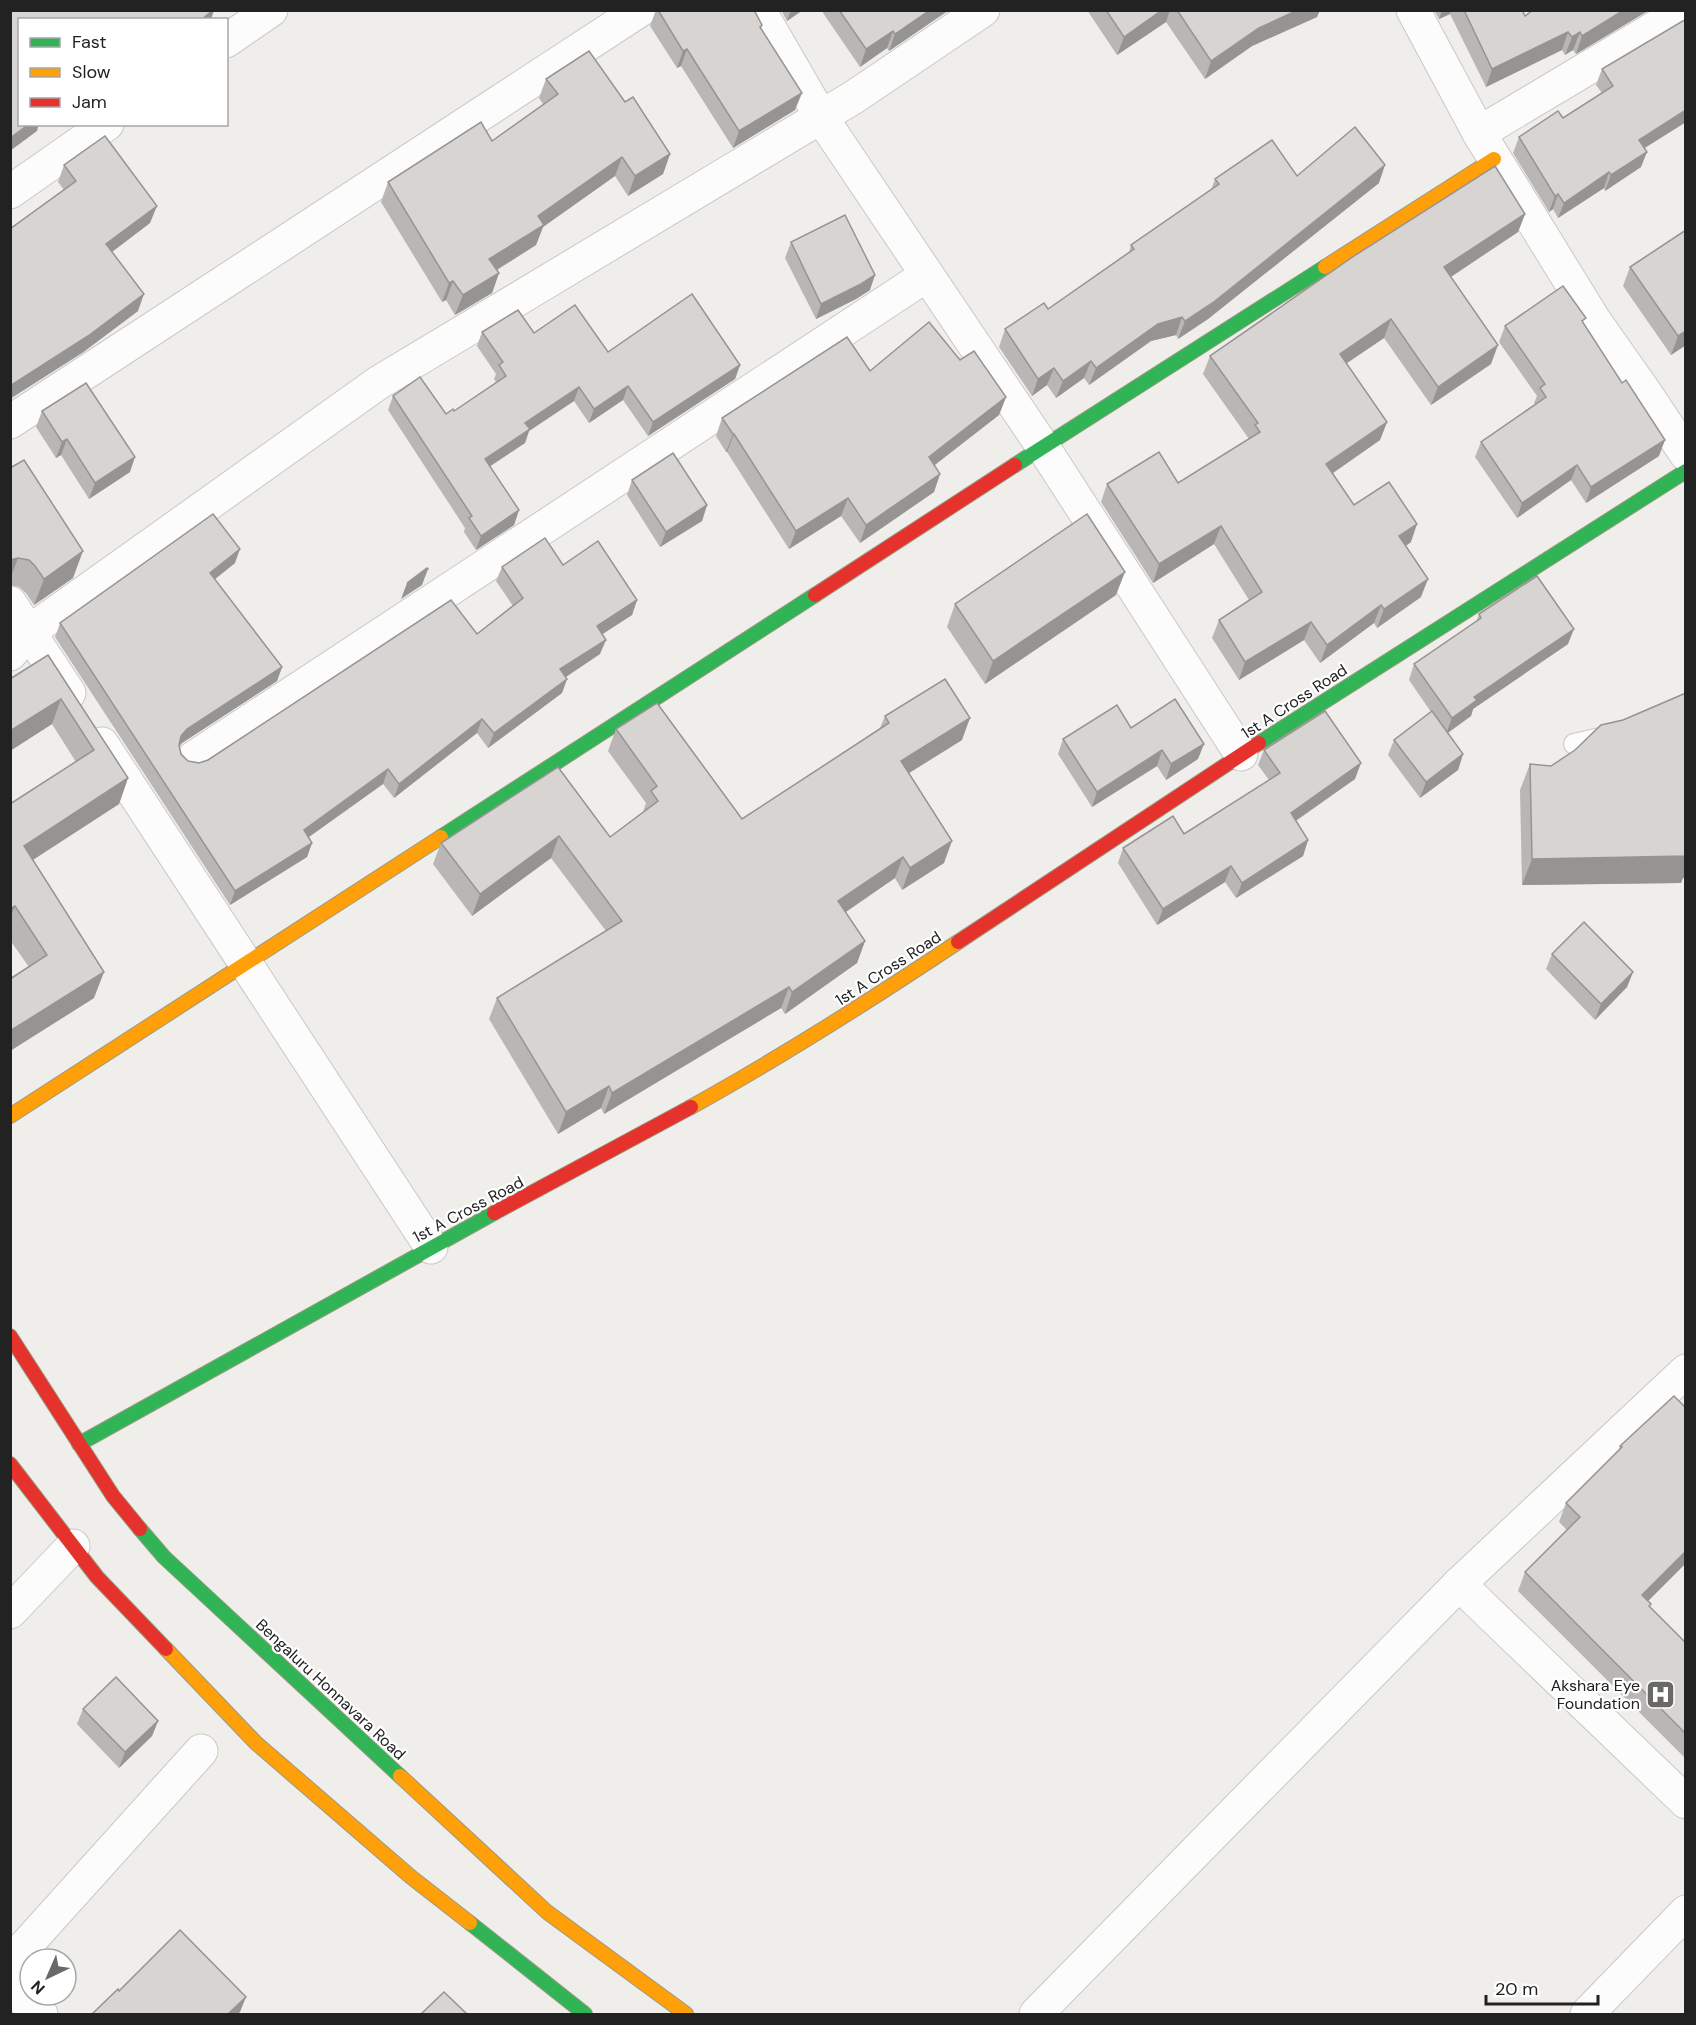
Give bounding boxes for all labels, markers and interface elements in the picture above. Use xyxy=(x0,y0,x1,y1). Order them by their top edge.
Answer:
legend xyxy=(18,18,228,126)
text: Fast xyxy=(72,30,107,54)
text: Slow xyxy=(72,60,111,84)
text: Jam xyxy=(72,90,107,114)
street label: 1st A Cross Road xyxy=(1237,659,1351,744)
street label: 1st A Cross Road xyxy=(831,926,945,1011)
street label: 1st A Cross Road xyxy=(409,1171,527,1247)
street label: Bengaluru Honnavara Road xyxy=(251,1614,410,1764)
place label: Akshara Eye Foundation xyxy=(1551,1675,1640,1714)
hospital icon: Akshara Eye Foundation xyxy=(1645,1678,1677,1710)
north arrow xyxy=(18,1947,78,2007)
scale bar xyxy=(1486,1968,1598,2006)
text: N xyxy=(26,1976,49,1999)
text: 20 m xyxy=(1495,1977,1538,2001)

